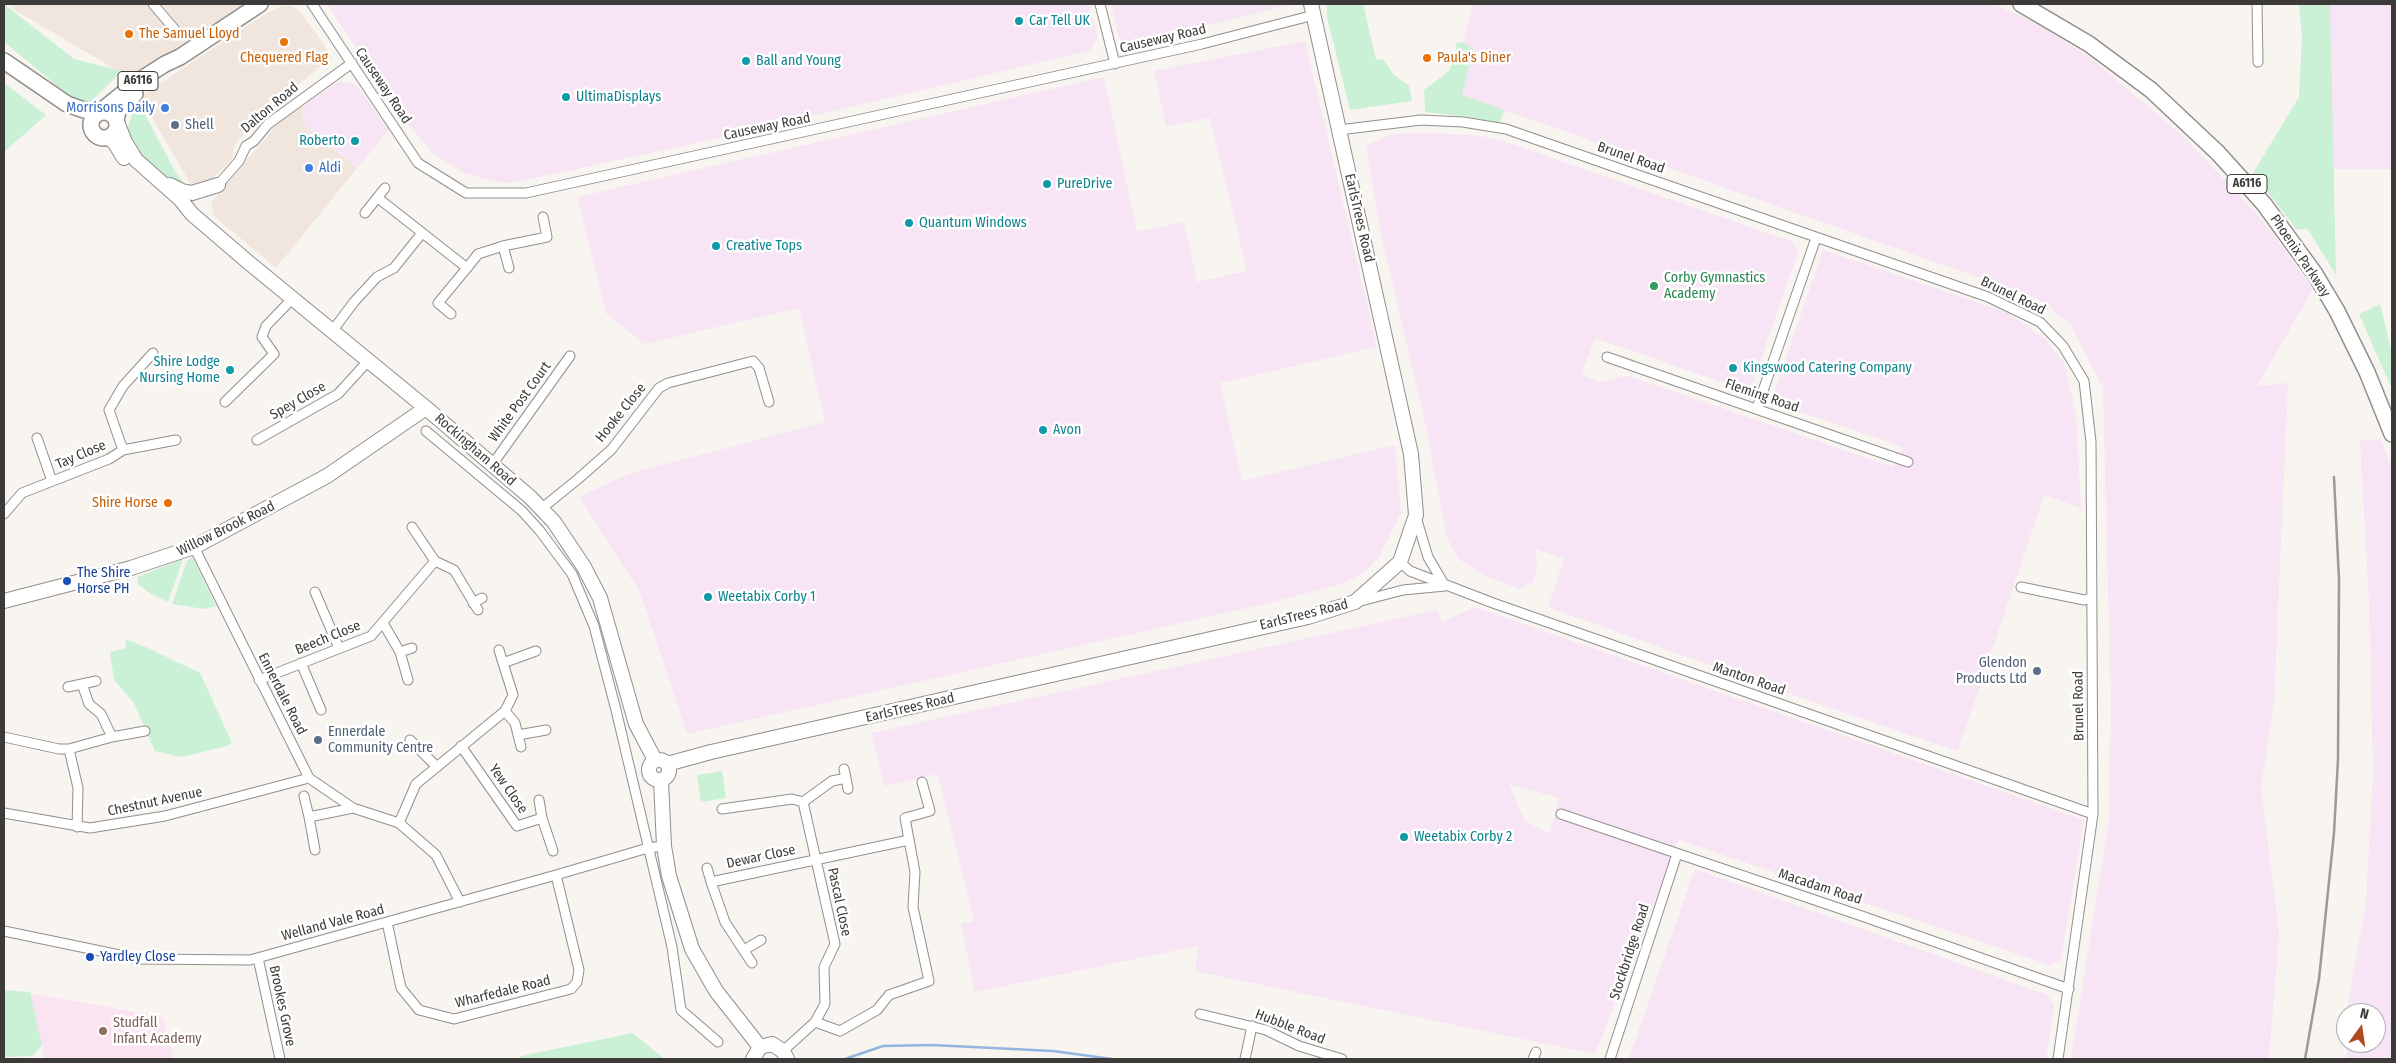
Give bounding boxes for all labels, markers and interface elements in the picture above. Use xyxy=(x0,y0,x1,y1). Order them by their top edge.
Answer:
place label: Car Tell UK xyxy=(1029,13,1090,29)
marker: Car Tell UK xyxy=(1013,15,1025,27)
street label: Causeway Road xyxy=(1118,21,1208,57)
place label: The Samuel Lloyd xyxy=(139,26,240,42)
marker: The Samuel Lloyd xyxy=(123,28,135,40)
marker: Chequered Flag xyxy=(278,36,290,48)
street label: Causeway Road xyxy=(351,45,415,127)
place label: Chequered Flag xyxy=(240,50,328,66)
place label: Paula's Diner xyxy=(1437,50,1511,66)
marker: Paula's Diner xyxy=(1421,52,1433,64)
place label: Ball and Young xyxy=(756,53,841,69)
marker: Ball and Young xyxy=(740,55,752,67)
road number: A6116 xyxy=(118,72,158,90)
street label: Dalton Road xyxy=(238,79,302,137)
place label: UltimaDisplays xyxy=(576,89,661,105)
marker: UltimaDisplays xyxy=(560,91,572,103)
place label: Morrisons Daily xyxy=(66,100,155,116)
marker: Morrisons Daily xyxy=(159,102,171,114)
street label: Causeway Road xyxy=(722,110,812,144)
place label: Shell xyxy=(185,117,214,133)
marker: Shell xyxy=(169,119,181,131)
place label: Roberto xyxy=(299,133,345,149)
marker: Roberto xyxy=(349,135,361,147)
street label: Brunel Road xyxy=(1595,139,1667,177)
place label: Aldi xyxy=(319,160,341,176)
marker: Aldi xyxy=(303,162,315,174)
street label: EarlsTrees Road xyxy=(1341,172,1377,264)
road number: A6116 xyxy=(2227,174,2267,193)
place label: PureDrive xyxy=(1057,176,1112,192)
marker: PureDrive xyxy=(1041,178,1053,190)
street label: Phoenix Parkway xyxy=(2266,212,2334,300)
place label: Quantum Windows xyxy=(919,215,1027,231)
marker: Quantum Windows xyxy=(903,217,915,229)
place label: Creative Tops xyxy=(726,238,802,254)
marker: Creative Tops xyxy=(710,240,722,252)
place label: Corby Gymnastics Academy xyxy=(1664,270,1765,302)
street label: Brunel Road xyxy=(1978,273,2048,319)
marker: Corby Gymnastics Academy xyxy=(1648,280,1660,292)
place label: Shire Lodge Nursing Home xyxy=(139,354,220,387)
street label: White Post Court xyxy=(485,359,555,445)
place label: Kingswood Catering Company xyxy=(1743,360,1912,376)
marker: Kingswood Catering Company xyxy=(1727,362,1739,374)
marker: Shire Lodge Nursing Home xyxy=(224,364,236,376)
street label: Fleming Road xyxy=(1723,376,1801,416)
street label: Spey Close xyxy=(267,378,329,424)
street label: Hooke Close xyxy=(592,380,650,446)
street label: Rockingham Road xyxy=(431,410,519,490)
place label: Avon xyxy=(1053,422,1081,438)
marker: Avon xyxy=(1037,424,1049,436)
street label: Tay Close xyxy=(53,437,109,473)
place label: Shire Horse xyxy=(92,495,158,511)
marker: Shire Horse xyxy=(162,497,174,509)
street label: Willow Brook Road xyxy=(174,498,278,560)
place label: The Shire Horse PH xyxy=(77,565,130,598)
marker: The Shire Horse PH xyxy=(61,575,73,587)
place label: Weetabix Corby 1 xyxy=(718,589,815,605)
marker: Weetabix Corby 1 xyxy=(702,591,714,603)
street label: EarlsTrees Road xyxy=(1258,596,1350,634)
street label: Beech Close xyxy=(293,617,363,659)
street label: Ennerdale Road xyxy=(254,650,310,738)
place label: Glendon Products Ltd xyxy=(1956,655,2027,688)
street label: Manton Road xyxy=(1711,659,1787,699)
marker: Glendon Products Ltd xyxy=(2031,665,2043,677)
street label: Brunel Road xyxy=(2070,671,2088,741)
street label: EarlsTrees Road xyxy=(864,690,956,726)
place label: Ennerdale Community Centre xyxy=(328,724,433,756)
marker: Ennerdale Community Centre xyxy=(312,734,324,746)
street label: Yew Close xyxy=(485,761,531,817)
street label: Chestnut Avenue xyxy=(106,784,204,820)
place label: Weetabix Corby 2 xyxy=(1414,829,1512,845)
marker: Weetabix Corby 2 xyxy=(1398,831,1410,843)
street label: Dewar Close xyxy=(725,842,797,872)
street label: Pascal Close xyxy=(824,866,854,938)
street label: Macadam Road xyxy=(1776,866,1864,908)
street label: Welland Vale Road xyxy=(280,901,386,945)
street label: Stockbridge Road xyxy=(1607,902,1653,1002)
place label: Yardley Close xyxy=(100,949,176,965)
marker: Yardley Close xyxy=(84,951,96,963)
street label: Brookes Grove xyxy=(265,964,299,1048)
street label: Wharfedale Road xyxy=(454,972,552,1012)
north arrow xyxy=(2336,1003,2386,1053)
text: N xyxy=(2358,1005,2371,1023)
street label: Hubble Road xyxy=(1253,1006,1327,1048)
place label: Studfall Infant Academy xyxy=(113,1015,202,1048)
marker: Studfall Infant Academy xyxy=(97,1025,109,1037)

